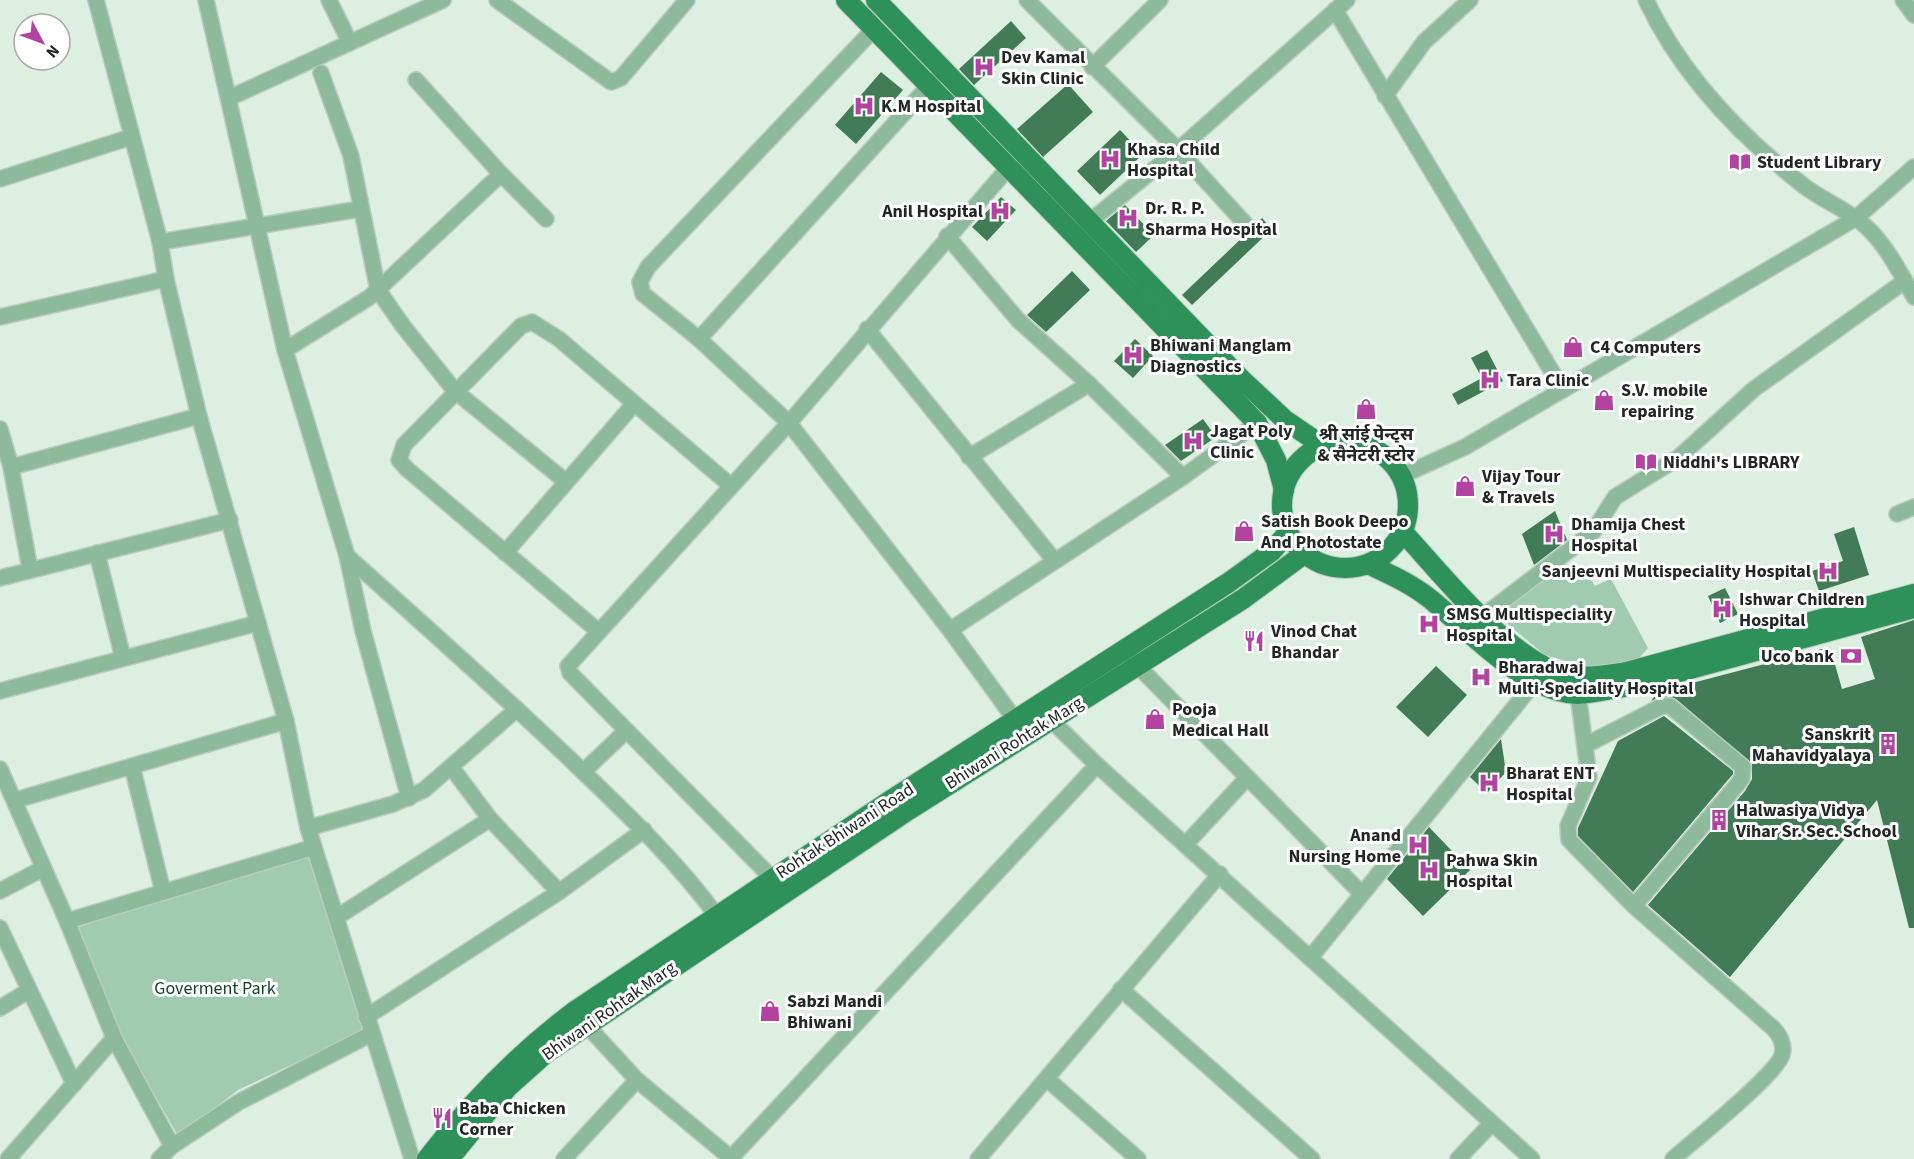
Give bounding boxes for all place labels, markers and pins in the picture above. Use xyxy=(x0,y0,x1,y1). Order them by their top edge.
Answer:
place label: Dev Kamal Skin Clinic xyxy=(1001,45,1085,91)
hospital icon: Dev Kamal Skin Clinic xyxy=(972,55,996,79)
hospital icon: K.M Hospital xyxy=(852,94,876,118)
place label: K.M Hospital xyxy=(881,94,981,119)
place label: Khasa Child Hospital xyxy=(1127,137,1220,183)
hospital icon: Khasa Child Hospital xyxy=(1098,147,1122,171)
library icon: Student Library xyxy=(1728,150,1752,174)
place label: Student Library xyxy=(1757,150,1882,175)
place label: Dr. R. P. Sharma Hospital xyxy=(1145,196,1277,242)
place label: Anil Hospital xyxy=(881,199,983,224)
hospital icon: Anil Hospital xyxy=(988,199,1012,223)
hospital icon: Dr. R. P. Sharma Hospital xyxy=(1116,206,1140,230)
place label: Bhiwani Manglam Diagnostics xyxy=(1150,333,1291,379)
shop icon: C4 Computers xyxy=(1561,335,1585,359)
place label: C4 Computers xyxy=(1590,335,1701,360)
hospital icon: Bhiwani Manglam Diagnostics xyxy=(1121,343,1145,367)
hospital icon: Tara Clinic xyxy=(1478,368,1502,392)
place label: Tara Clinic xyxy=(1507,368,1590,393)
place label: S.V. mobile repairing xyxy=(1621,378,1708,424)
shop icon: S.V. mobile repairing xyxy=(1592,388,1616,412)
shop icon: श्री सांई पेन्ट्स & सैनेटरी स्टोर xyxy=(1354,397,1378,421)
place label: Jagat Poly Clinic xyxy=(1210,419,1293,465)
place label: श्री सांई पेन्ट्स & सैनेटरी स्टोर xyxy=(1317,422,1416,468)
hospital icon: Jagat Poly Clinic xyxy=(1181,429,1205,453)
library icon: Niddhi's LIBRARY xyxy=(1634,450,1658,474)
place label: Niddhi's LIBRARY xyxy=(1663,450,1800,475)
place label: Vijay Tour & Travels xyxy=(1481,464,1561,510)
shop icon: Vijay Tour & Travels xyxy=(1453,474,1477,498)
place label: Satish Book Deepo And Photostate xyxy=(1260,509,1409,555)
place label: Dhamija Chest Hospital xyxy=(1571,512,1685,558)
shop icon: Satish Book Deepo And Photostate xyxy=(1232,519,1256,543)
hospital icon: Dhamija Chest Hospital xyxy=(1542,522,1566,546)
place label: Sanjeevni Multispeciality Hospital xyxy=(1542,559,1811,584)
hospital icon: Sanjeevni Multispeciality Hospital xyxy=(1816,559,1840,583)
place label: Ishwar Children Hospital xyxy=(1739,587,1865,633)
hospital icon: Ishwar Children Hospital xyxy=(1710,597,1734,621)
place label: SMSG Multispeciality Hospital xyxy=(1446,602,1613,648)
hospital icon: SMSG Multispeciality Hospital xyxy=(1417,612,1441,636)
place label: Vinod Chat Bhandar xyxy=(1270,619,1357,665)
restaurant icon: Vinod Chat Bhandar xyxy=(1242,629,1266,653)
place label: Uco bank xyxy=(1761,644,1834,669)
bank icon: Uco bank xyxy=(1839,644,1863,668)
place label: Bharadwaj Multi-Speciality Hospital xyxy=(1498,655,1693,701)
hospital icon: Bharadwaj Multi-Speciality Hospital xyxy=(1469,665,1493,689)
place label: Pooja Medical Hall xyxy=(1172,697,1269,743)
shop icon: Pooja Medical Hall xyxy=(1143,707,1167,731)
place label: Sanskrit Mahavidyalaya xyxy=(1752,722,1871,768)
building icon: Sanskrit Mahavidyalaya xyxy=(1876,732,1900,756)
place label: Bharat ENT Hospital xyxy=(1506,761,1595,807)
hospital icon: Bharat ENT Hospital xyxy=(1477,771,1501,795)
place label: Halwasiya Vidya Vihar Sr. Sec. School xyxy=(1735,798,1897,844)
building icon: Halwasiya Vidya Vihar Sr. Sec. School xyxy=(1707,808,1731,832)
place label: Anand Nursing Home xyxy=(1288,823,1401,869)
hospital icon: Anand Nursing Home xyxy=(1406,833,1430,857)
place label: Pahwa Skin Hospital xyxy=(1446,848,1538,894)
hospital icon: Pahwa Skin Hospital xyxy=(1417,858,1441,882)
place label: Sabzi Mandi Bhiwani xyxy=(787,989,882,1035)
shop icon: Sabzi Mandi Bhiwani xyxy=(758,999,782,1023)
place label: Baba Chicken Corner xyxy=(459,1096,566,1142)
restaurant icon: Baba Chicken Corner xyxy=(430,1106,454,1130)

